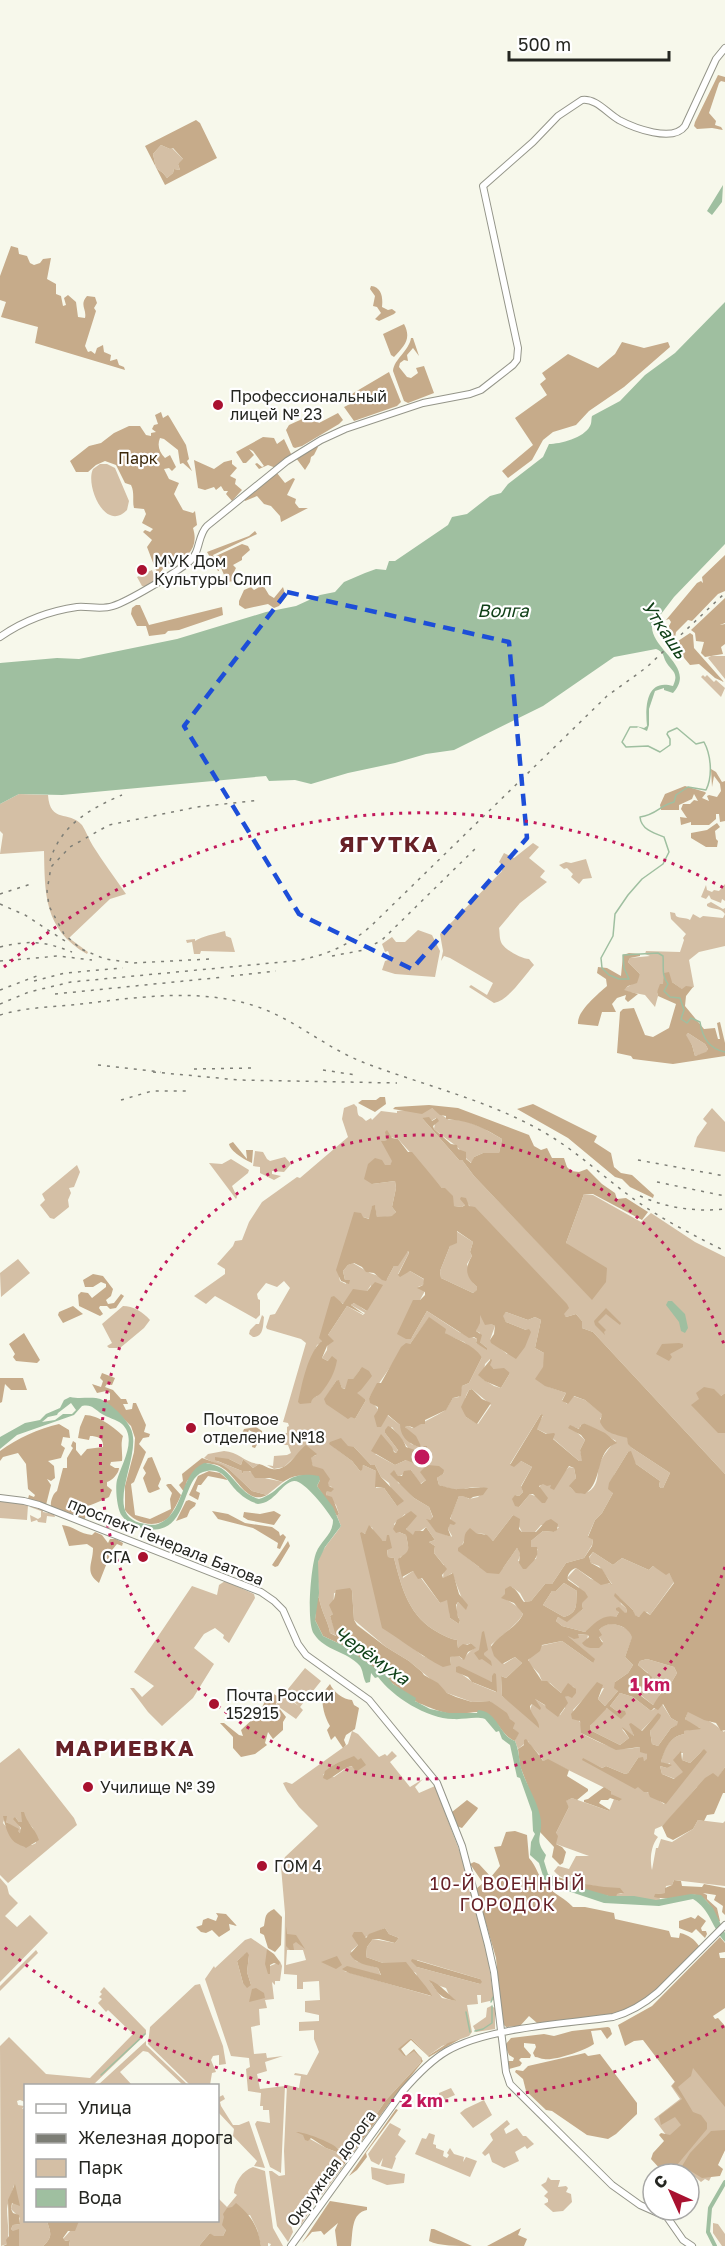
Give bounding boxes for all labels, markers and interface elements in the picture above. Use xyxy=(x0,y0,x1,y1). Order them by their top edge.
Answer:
scale bar xyxy=(509,24,670,62)
text: 500 m xyxy=(518,33,571,55)
place label: Профессиональный лицей № 23 xyxy=(230,386,387,424)
marker: Профессиональный лицей № 23 xyxy=(211,398,225,412)
park label: Парк xyxy=(118,448,158,468)
place label: МУК Дом Культуры Слип xyxy=(154,551,272,589)
marker: МУК Дом Культуры Слип xyxy=(135,563,149,577)
water label: Уткашь xyxy=(638,596,693,663)
water label: Волга xyxy=(477,599,529,621)
district label: ЯГУТКА xyxy=(339,830,439,857)
place label: Почтовое отделение №18 xyxy=(203,1409,325,1447)
marker: Почтовое отделение №18 xyxy=(184,1421,198,1435)
centre of rings xyxy=(412,1447,432,1467)
street label: проспект Генерала Батова xyxy=(65,1493,267,1589)
place label: СГА xyxy=(102,1547,131,1567)
marker: СГА xyxy=(136,1550,150,1564)
water label: Черёмуха xyxy=(330,1621,415,1689)
text: 1 km xyxy=(630,1673,670,1695)
place label: Почта России 152915 xyxy=(226,1685,334,1723)
marker: Почта России 152915 xyxy=(207,1697,221,1711)
district label: МАРИЕВКА xyxy=(55,1734,195,1761)
place label: Училище № 39 xyxy=(100,1777,215,1797)
marker: Училище № 39 xyxy=(81,1780,95,1794)
place label: ГОМ 4 xyxy=(274,1856,322,1876)
marker: ГОМ 4 xyxy=(255,1859,269,1873)
district label: 10-Й ВОЕННЫЙ ГОРОДОК xyxy=(430,1872,586,1915)
legend xyxy=(24,2084,219,2222)
text: 2 km xyxy=(401,2089,443,2111)
text: Улица xyxy=(78,2096,132,2118)
street label: Окружная дорога xyxy=(282,2106,380,2230)
text: Железная дорога xyxy=(78,2126,233,2148)
text: Парк xyxy=(78,2156,123,2178)
north arrow xyxy=(641,2162,701,2222)
text: С xyxy=(649,2170,671,2192)
text: Вода xyxy=(78,2186,122,2208)

